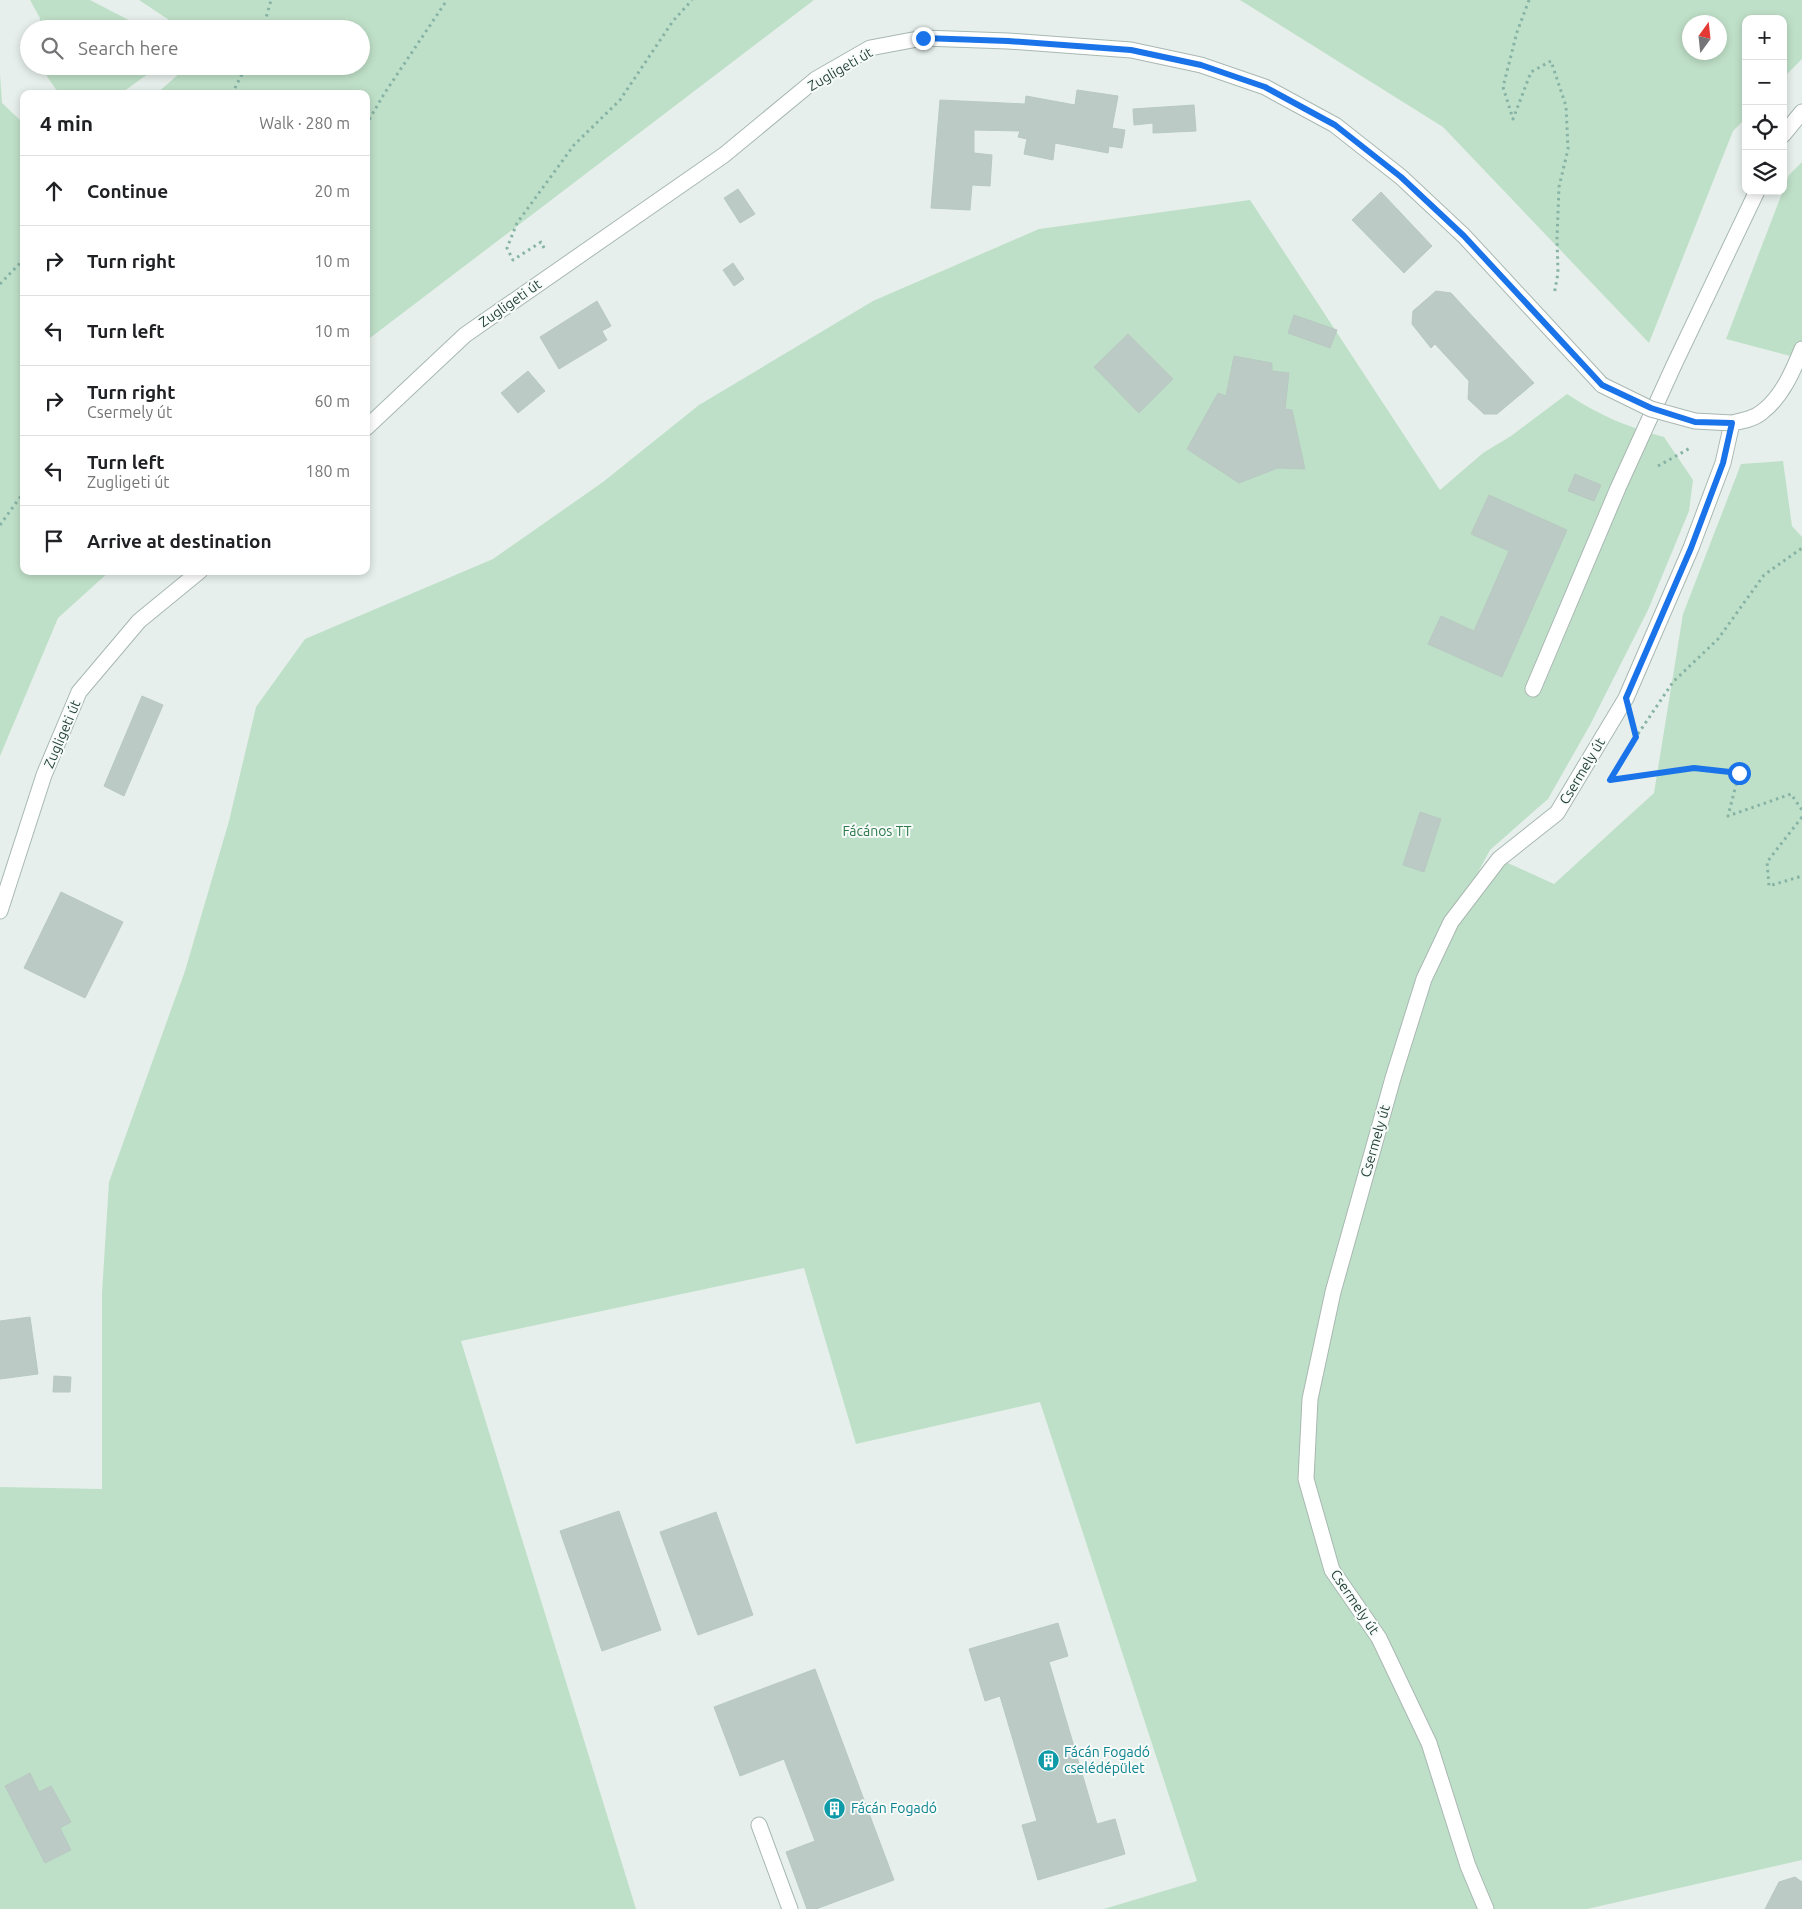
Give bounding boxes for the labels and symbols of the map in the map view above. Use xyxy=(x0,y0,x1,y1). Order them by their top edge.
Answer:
north arrow xyxy=(1682,15,1727,60)
route end xyxy=(912,27,935,50)
street label: Zugligeti út xyxy=(805,44,876,94)
street label: Zugligeti út xyxy=(476,275,545,330)
street label: Zugligeti út xyxy=(41,697,84,770)
street label: Csermely út xyxy=(1556,734,1608,807)
route start xyxy=(1728,762,1751,785)
park label: Fácános TT xyxy=(842,823,912,839)
street label: Csermely út xyxy=(1357,1102,1393,1179)
street label: Csermely út xyxy=(1328,1567,1383,1638)
place label: Fácán Fogadó cselédépület xyxy=(1064,1744,1150,1776)
building icon: Fácán Fogadó cselédépület xyxy=(1036,1748,1060,1772)
building icon: Fácán Fogadó xyxy=(823,1796,847,1820)
place label: Fácán Fogadó xyxy=(851,1800,937,1816)

